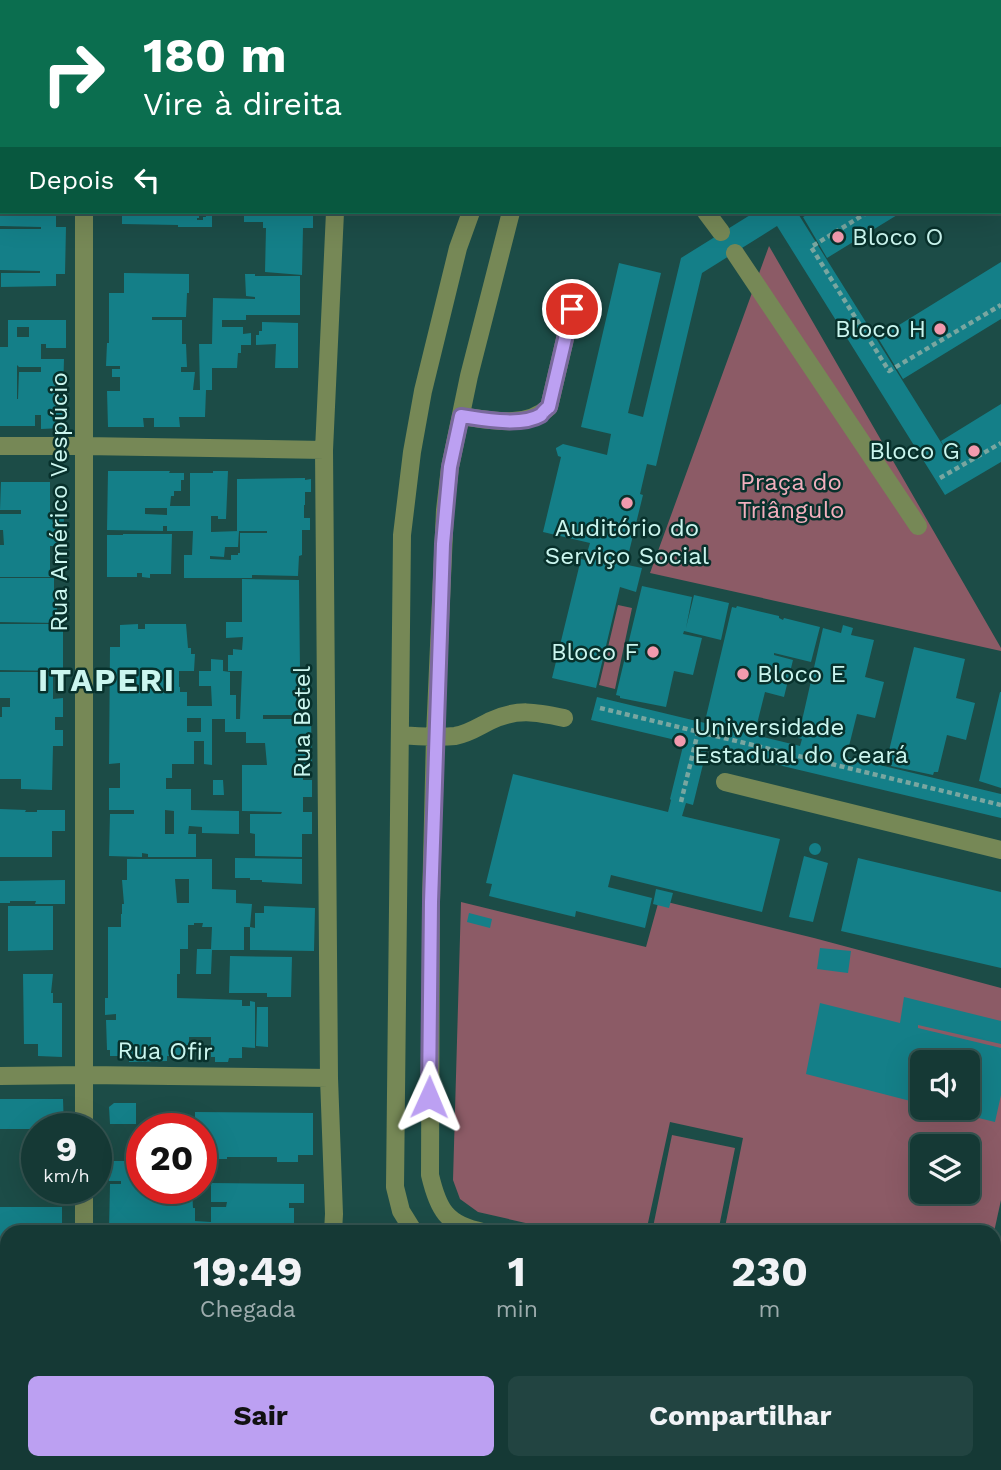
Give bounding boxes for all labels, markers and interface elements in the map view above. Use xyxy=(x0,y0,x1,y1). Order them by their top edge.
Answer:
text: 180 m xyxy=(143,26,287,84)
icon: right xyxy=(28,28,119,119)
text: Vire à direita xyxy=(143,85,342,123)
icon: left xyxy=(128,161,166,199)
text: Depois xyxy=(28,165,114,195)
place label: Bloco O xyxy=(852,223,943,251)
marker: Bloco O xyxy=(830,229,846,245)
pin xyxy=(542,279,602,339)
icon: arrive xyxy=(553,290,591,328)
place label: Bloco H xyxy=(835,315,926,343)
marker: Bloco H xyxy=(932,321,948,337)
street label: Rua Américo Vespúcio xyxy=(45,372,73,632)
place label: Bloco G xyxy=(869,437,960,465)
marker: Bloco G xyxy=(966,443,982,459)
park label: Praça do Triângulo xyxy=(738,468,844,524)
marker: Auditório do Serviço Social xyxy=(619,495,635,511)
place label: Auditório do Serviço Social xyxy=(545,514,710,570)
place label: Bloco F xyxy=(551,638,639,666)
marker: Bloco F xyxy=(645,644,661,660)
place label: Bloco E xyxy=(757,660,846,688)
district label: ITAPERI xyxy=(38,661,176,699)
street label: Rua Betel xyxy=(288,665,316,778)
marker: Bloco E xyxy=(735,666,751,682)
place label: Universidade Estadual do Ceará xyxy=(694,713,908,769)
marker: Universidade Estadual do Ceará xyxy=(672,733,688,749)
street label: Rua Ofir xyxy=(117,1036,213,1066)
map controls xyxy=(910,1050,980,1204)
button: sound xyxy=(910,1050,980,1120)
position arrow xyxy=(392,1060,466,1134)
speed limit sign: 20 xyxy=(126,1113,217,1204)
text: 9 xyxy=(56,1128,77,1170)
button: layers xyxy=(910,1134,980,1204)
text: km/h xyxy=(43,1165,90,1186)
text: 19:49 xyxy=(193,1247,303,1296)
text: 1 xyxy=(508,1247,526,1296)
text: 230 xyxy=(731,1247,808,1296)
text: Chegada xyxy=(200,1296,296,1323)
text: min xyxy=(496,1296,538,1323)
text: m xyxy=(758,1296,780,1323)
button: Sair xyxy=(28,1376,494,1456)
button: Compartilhar xyxy=(508,1376,973,1456)

